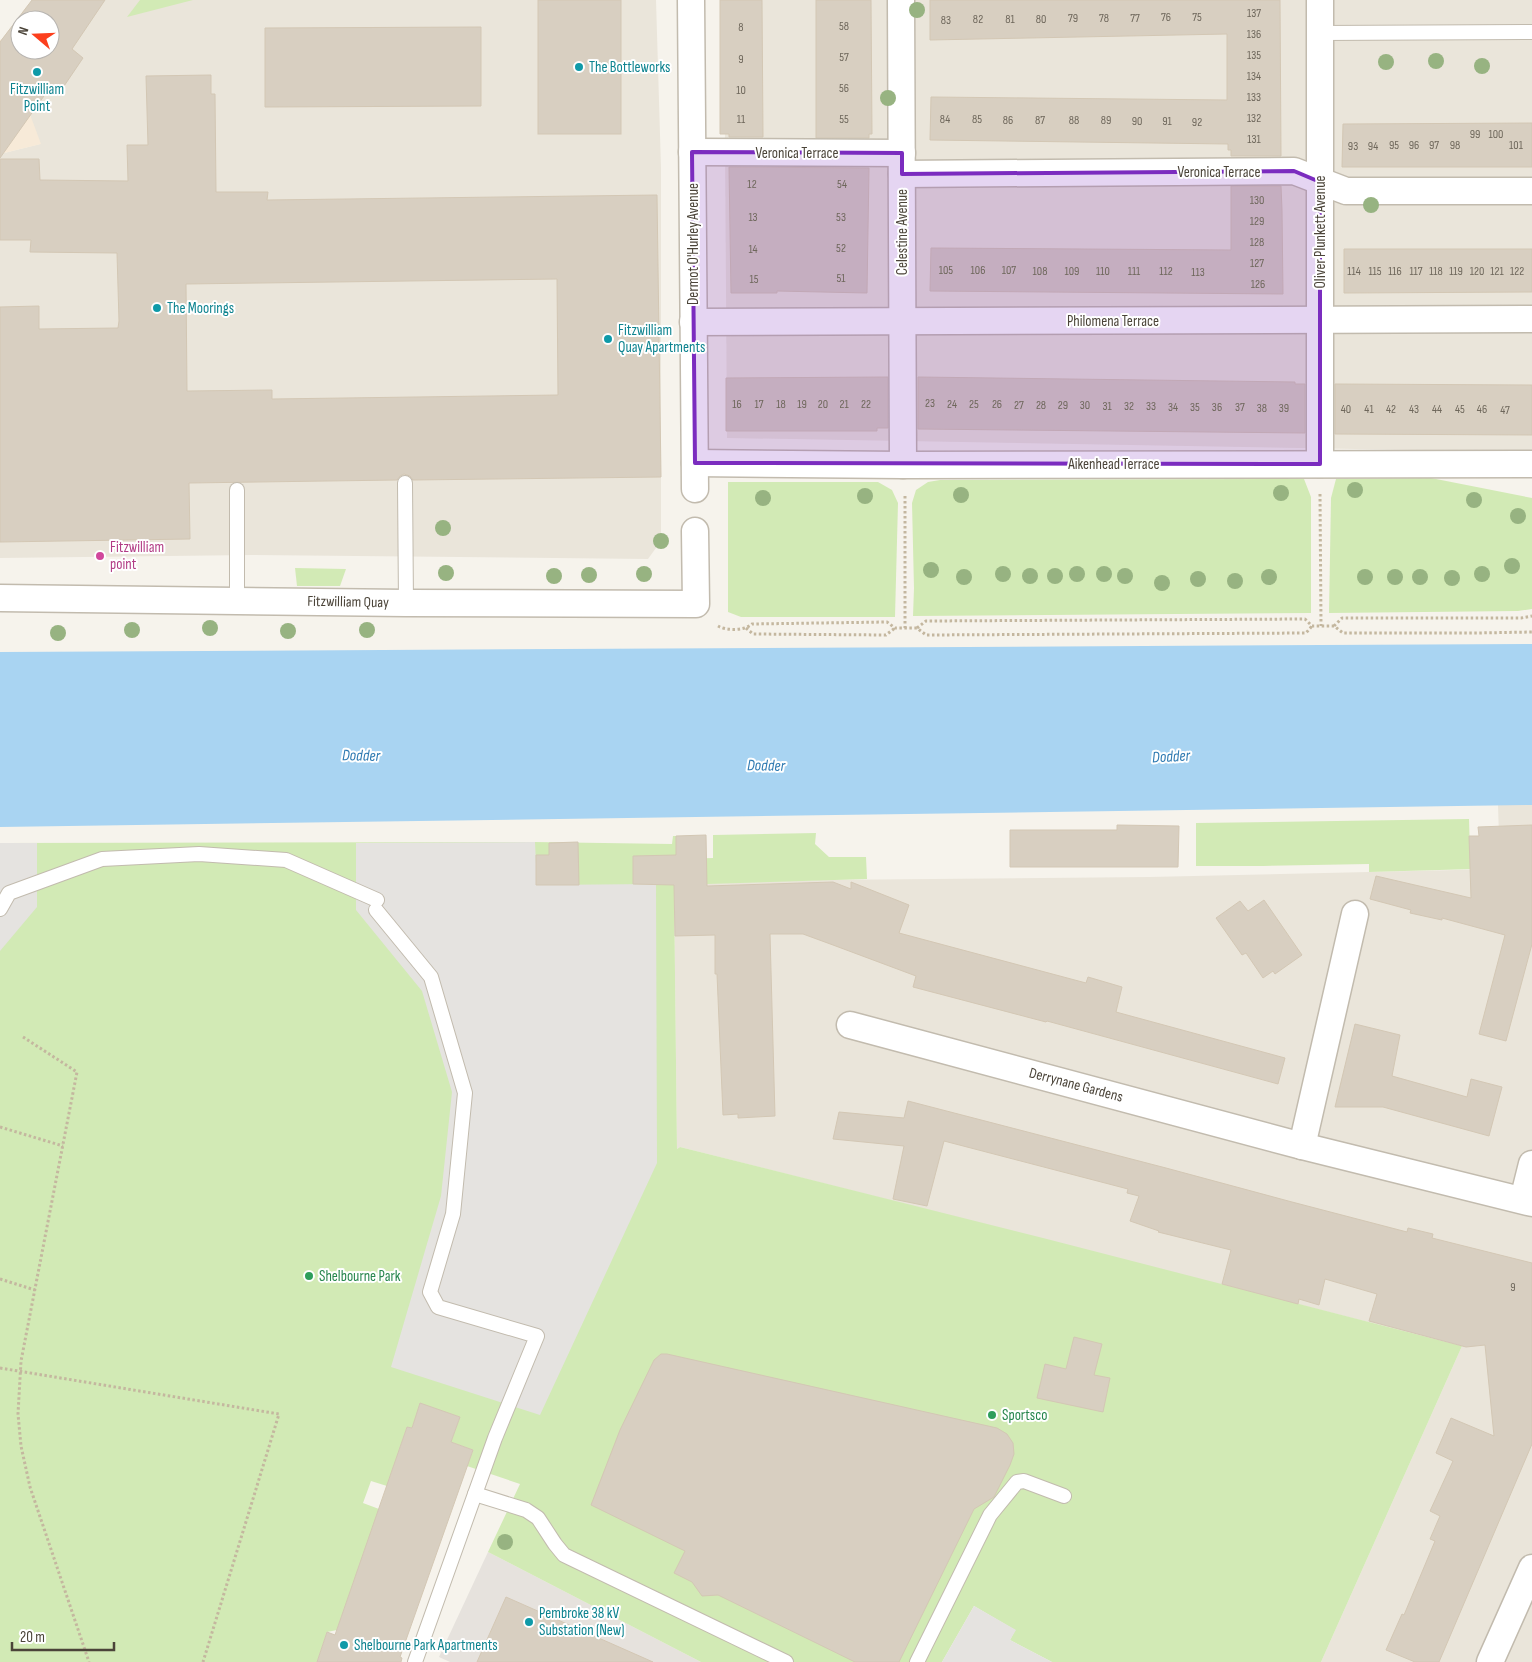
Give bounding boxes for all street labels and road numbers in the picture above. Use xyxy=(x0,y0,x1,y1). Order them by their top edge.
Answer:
street label: Veronica Terrace xyxy=(755,144,839,163)
street label: Veronica Terrace xyxy=(1177,163,1261,182)
street label: Oliver Plunkett Avenue xyxy=(1311,175,1330,289)
street label: Dermot O'Hurley Avenue xyxy=(684,183,703,305)
street label: Celestine Avenue xyxy=(893,189,912,275)
street label: Philomena Terrace xyxy=(1067,312,1159,331)
street label: Aikenhead Terrace xyxy=(1067,455,1160,474)
street label: Fitzwilliam Quay xyxy=(307,592,389,612)
street label: Derrynane Gardens xyxy=(1027,1063,1125,1107)

